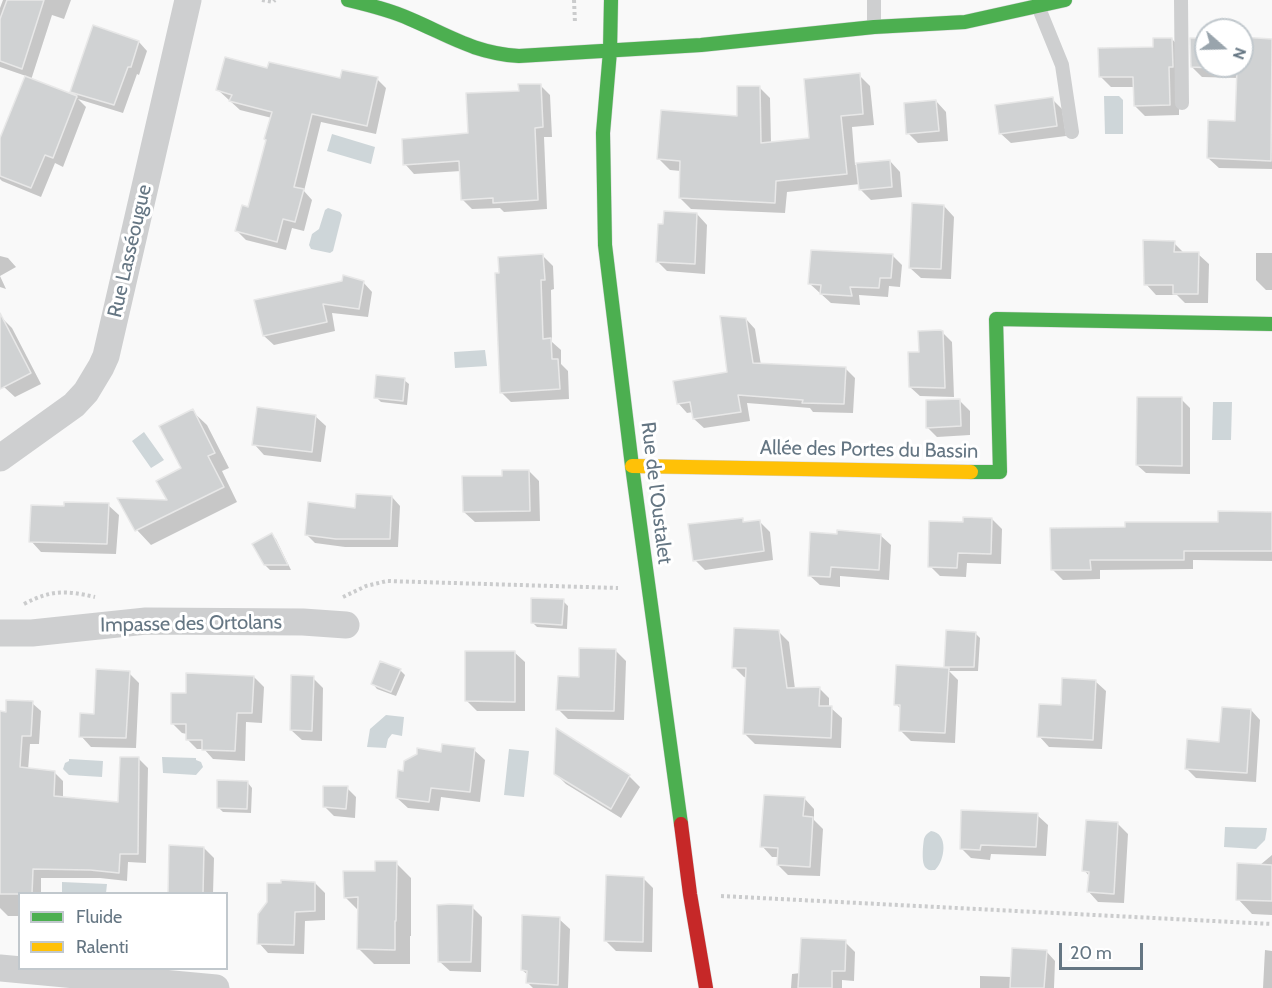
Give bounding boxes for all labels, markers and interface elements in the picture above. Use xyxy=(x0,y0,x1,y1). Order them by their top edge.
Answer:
north arrow xyxy=(1194,18,1254,78)
text: N xyxy=(1229,45,1250,62)
street label: Rue Lasséougue xyxy=(103,182,157,320)
street label: Rue de l'Oustalet xyxy=(635,421,677,565)
street label: Allée des Portes du Bassin xyxy=(760,436,978,464)
street label: Impasse des Ortolans xyxy=(100,610,282,638)
legend xyxy=(18,892,228,970)
text: Fluide xyxy=(76,906,122,928)
scale bar xyxy=(1062,931,1146,969)
text: Ralenti xyxy=(76,936,129,958)
text: 20 m xyxy=(1070,942,1112,964)

